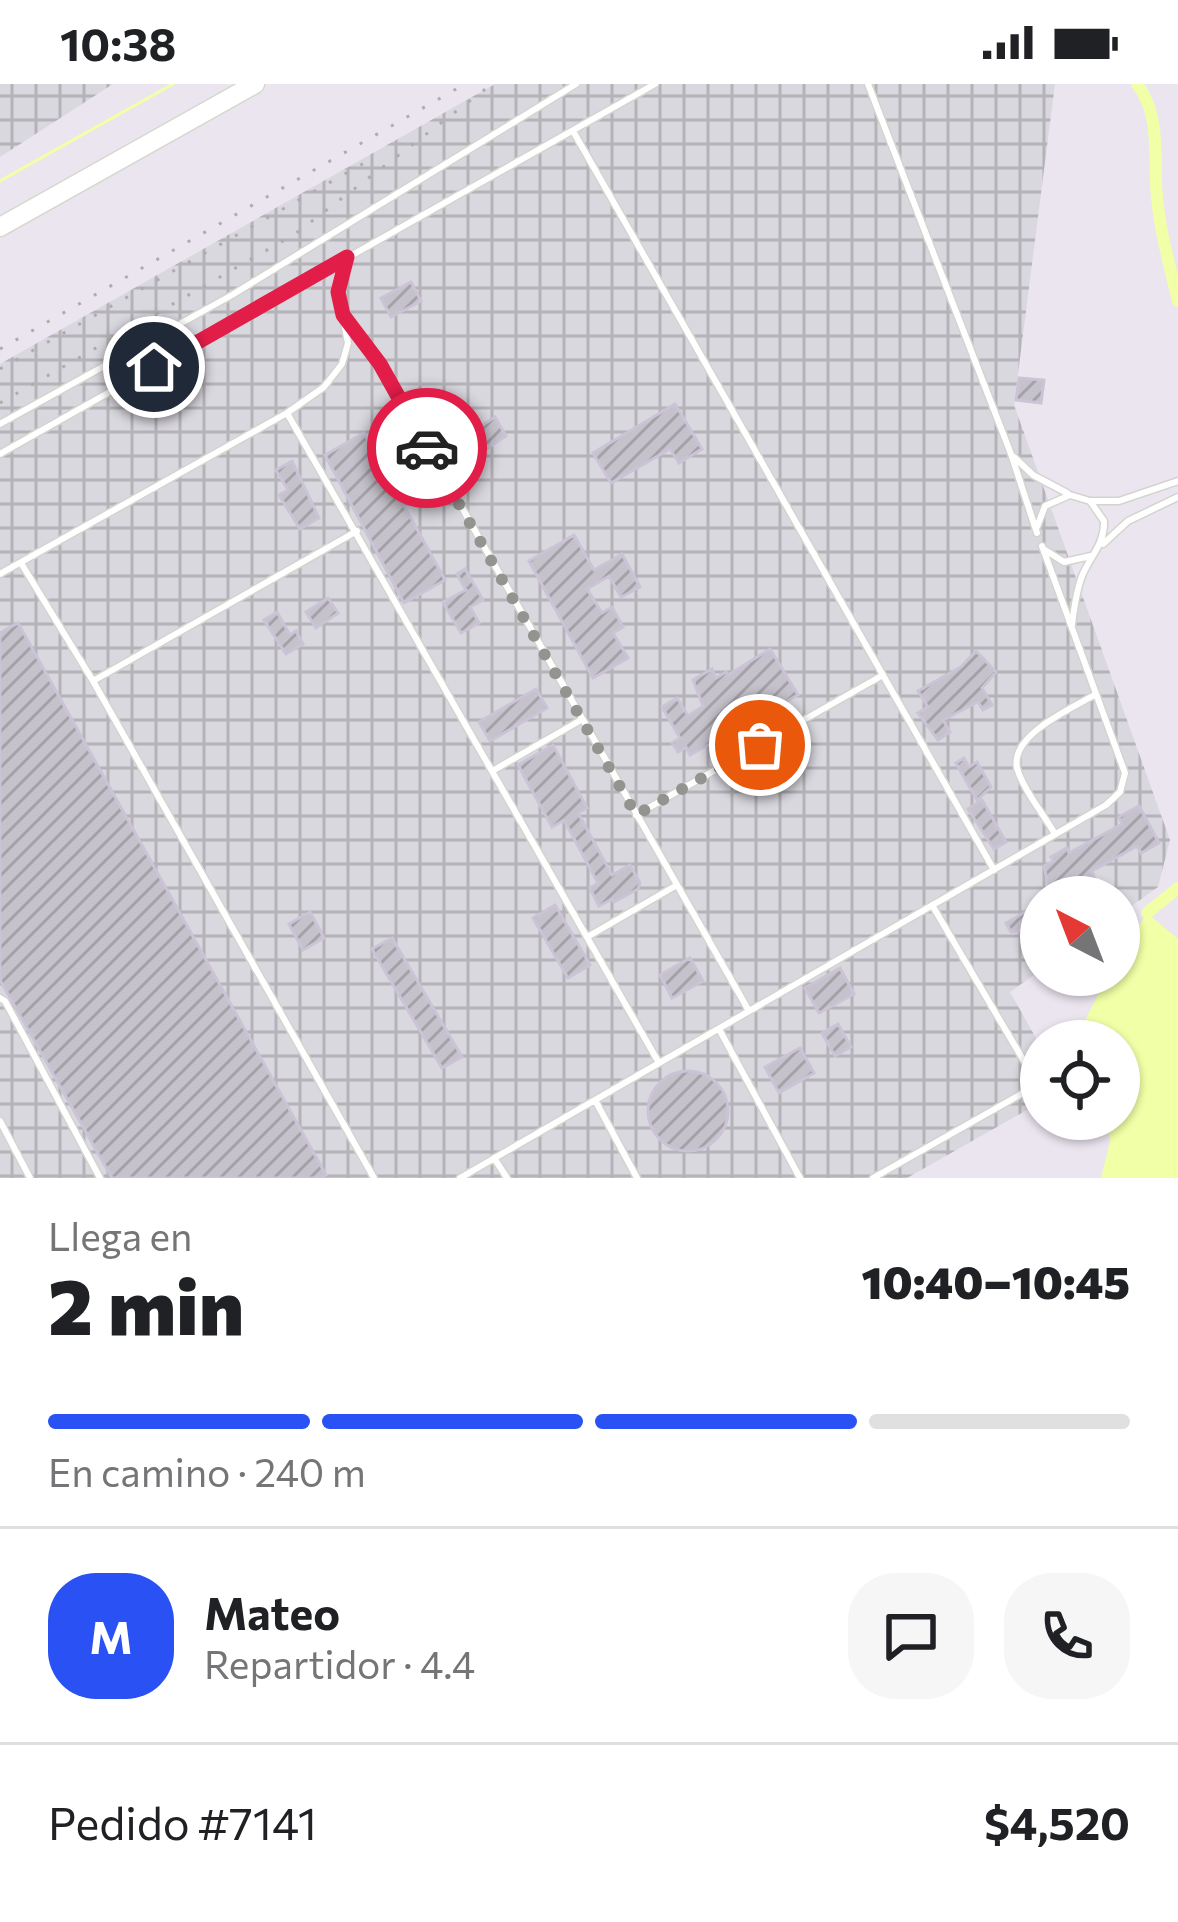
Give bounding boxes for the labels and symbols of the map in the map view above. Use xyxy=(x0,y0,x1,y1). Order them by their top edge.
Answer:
pin xyxy=(103,316,205,418)
courier xyxy=(367,388,487,508)
pin xyxy=(709,694,811,796)
north arrow xyxy=(1020,876,1140,996)

